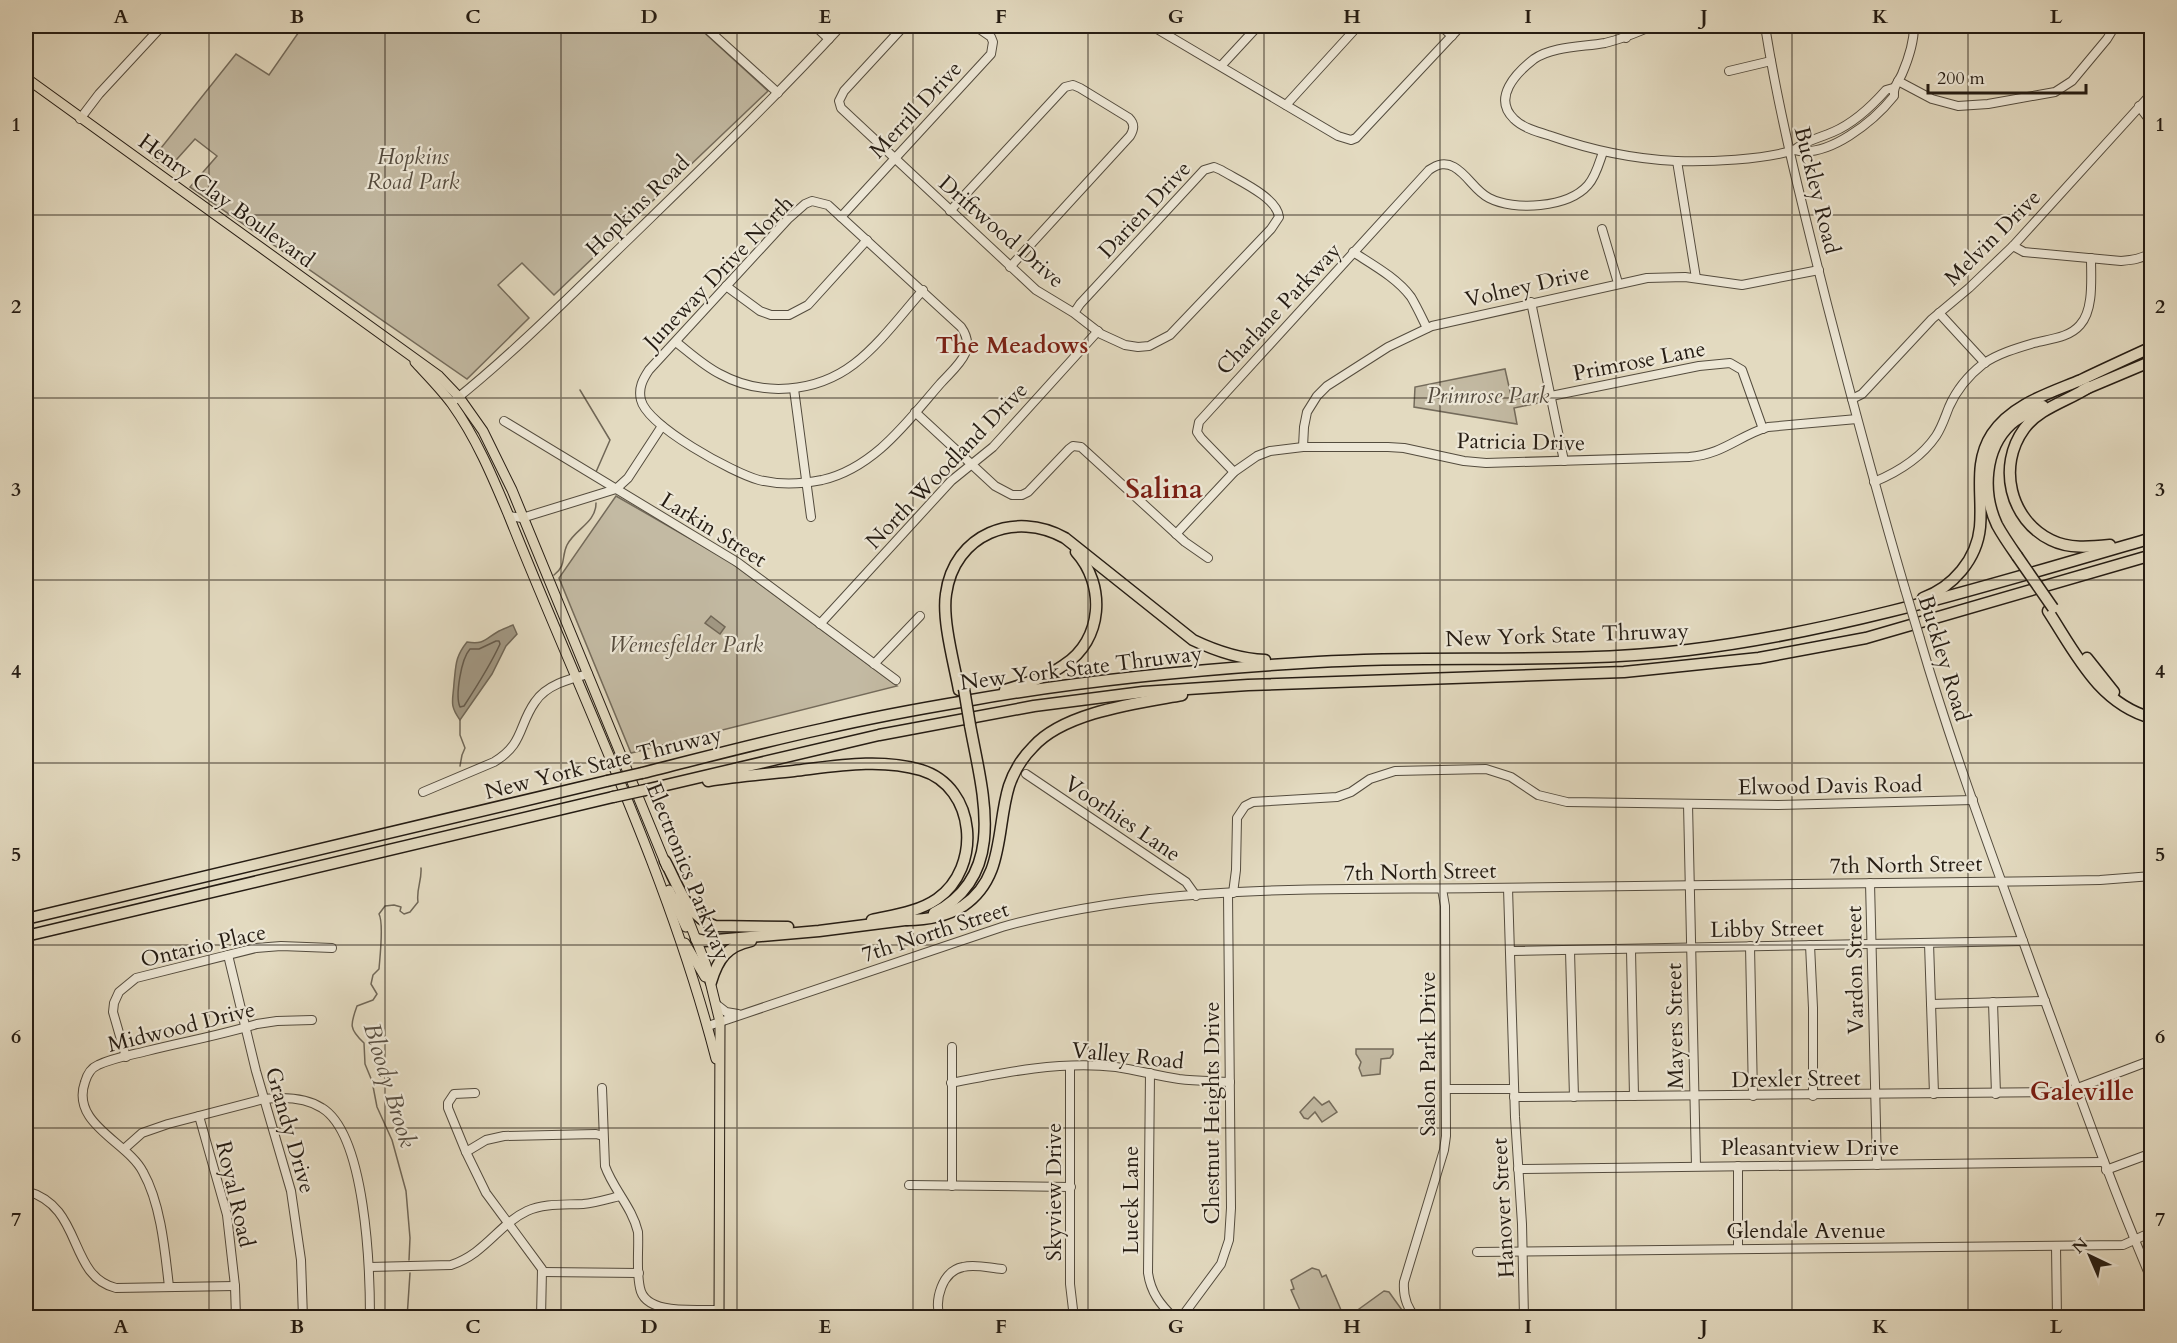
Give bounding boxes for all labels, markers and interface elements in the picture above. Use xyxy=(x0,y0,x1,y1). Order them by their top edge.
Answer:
text: A xyxy=(113,3,129,30)
text: B xyxy=(290,3,304,30)
text: C xyxy=(465,3,481,30)
text: D xyxy=(640,3,658,30)
text: E xyxy=(819,3,831,30)
text: F xyxy=(995,3,1007,30)
text: G xyxy=(1168,3,1184,30)
text: H xyxy=(1343,3,1361,30)
text: I xyxy=(1524,3,1532,30)
text: J xyxy=(1697,3,1708,30)
text: K xyxy=(1872,3,1889,30)
text: L xyxy=(2050,3,2063,30)
street label: Merrill Drive xyxy=(863,54,969,165)
scale bar xyxy=(1928,57,2086,95)
text: 200 m xyxy=(1937,66,1985,91)
text: 1 xyxy=(11,111,21,138)
text: 1 xyxy=(2155,111,2165,138)
street label: Buckley Road xyxy=(1787,123,1847,257)
street label: Henry Clay Boulevard xyxy=(132,127,321,275)
park label: Hopkins Road Park xyxy=(367,142,460,197)
street label: Hopkins Road xyxy=(579,148,697,263)
street label: Darien Drive xyxy=(1092,154,1198,265)
street label: Driftwood Drive xyxy=(932,169,1071,295)
street label: Melvin Drive xyxy=(1938,183,2048,293)
street label: Juneway Drive North xyxy=(635,189,800,358)
street label: Charlane Parkway xyxy=(1209,236,1348,381)
street label: Volney Drive xyxy=(1462,257,1592,315)
text: 2 xyxy=(11,293,21,320)
text: 2 xyxy=(2155,293,2165,320)
district label: The Meadows xyxy=(936,329,1088,362)
street label: Primrose Lane xyxy=(1570,333,1708,389)
street label: North Woodland Drive xyxy=(859,375,1035,556)
park label: Primrose Park xyxy=(1427,381,1549,411)
street label: Patricia Drive xyxy=(1456,426,1586,458)
district label: Salina xyxy=(1125,470,1203,508)
text: 3 xyxy=(11,476,21,503)
text: 3 xyxy=(2155,476,2165,503)
street label: Larkin Street xyxy=(655,485,772,574)
street label: Buckley Road xyxy=(1911,592,1978,725)
street label: New York State Thruway xyxy=(1445,616,1690,654)
park label: Wemesfelder Park xyxy=(609,630,763,660)
street label: New York State Thruway xyxy=(958,638,1204,698)
text: 4 xyxy=(11,658,21,685)
text: 4 xyxy=(2155,658,2165,685)
street label: New York State Thruway xyxy=(481,719,725,807)
street label: Voorhies Lane xyxy=(1058,769,1187,869)
street label: Elwood Davis Road xyxy=(1738,769,1923,803)
street label: Electronics Parkway xyxy=(639,778,738,965)
text: 5 xyxy=(11,841,21,868)
text: 5 xyxy=(2155,841,2165,868)
street label: 7th North Street xyxy=(1829,849,1983,881)
street label: 7th North Street xyxy=(1343,856,1497,888)
street label: 7th North Street xyxy=(858,894,1013,970)
street label: Vardon Street xyxy=(1839,905,1871,1035)
street label: Libby Street xyxy=(1710,913,1824,945)
street label: Ontario Place xyxy=(137,917,269,975)
street label: Mayers Street xyxy=(1659,963,1691,1089)
street label: Saslon Park Drive xyxy=(1413,971,1443,1137)
street label: Midwood Drive xyxy=(104,994,258,1060)
street label: Chestnut Heights Drive xyxy=(1197,1001,1227,1225)
water label: Bloody Brook xyxy=(355,1019,424,1152)
text: 6 xyxy=(11,1023,21,1050)
text: 6 xyxy=(2155,1023,2165,1050)
street label: Valley Road xyxy=(1070,1035,1186,1077)
street label: Drexler Street xyxy=(1731,1063,1861,1095)
street label: Grandy Drive xyxy=(258,1064,322,1197)
district label: Galeville xyxy=(2030,1074,2134,1109)
street label: Skyview Drive xyxy=(1039,1123,1069,1261)
street label: Pleasantview Drive xyxy=(1721,1133,1899,1163)
street label: Hanover Street xyxy=(1484,1137,1522,1279)
street label: Royal Road xyxy=(208,1138,262,1251)
street label: Lueck Lane xyxy=(1116,1146,1146,1254)
text: 7 xyxy=(11,1206,21,1233)
text: 7 xyxy=(2155,1206,2165,1233)
street label: Glendale Avenue xyxy=(1726,1216,1886,1246)
north arrow xyxy=(2060,1226,2120,1286)
text: N xyxy=(2068,1233,2093,1259)
text: A xyxy=(113,1313,129,1340)
text: B xyxy=(290,1313,304,1340)
text: C xyxy=(465,1313,481,1340)
text: D xyxy=(640,1313,658,1340)
text: E xyxy=(819,1313,831,1340)
text: F xyxy=(995,1313,1007,1340)
text: G xyxy=(1168,1313,1184,1340)
text: H xyxy=(1343,1313,1361,1340)
text: I xyxy=(1524,1313,1532,1340)
text: J xyxy=(1697,1313,1708,1340)
text: K xyxy=(1872,1313,1889,1340)
text: L xyxy=(2050,1313,2063,1340)

